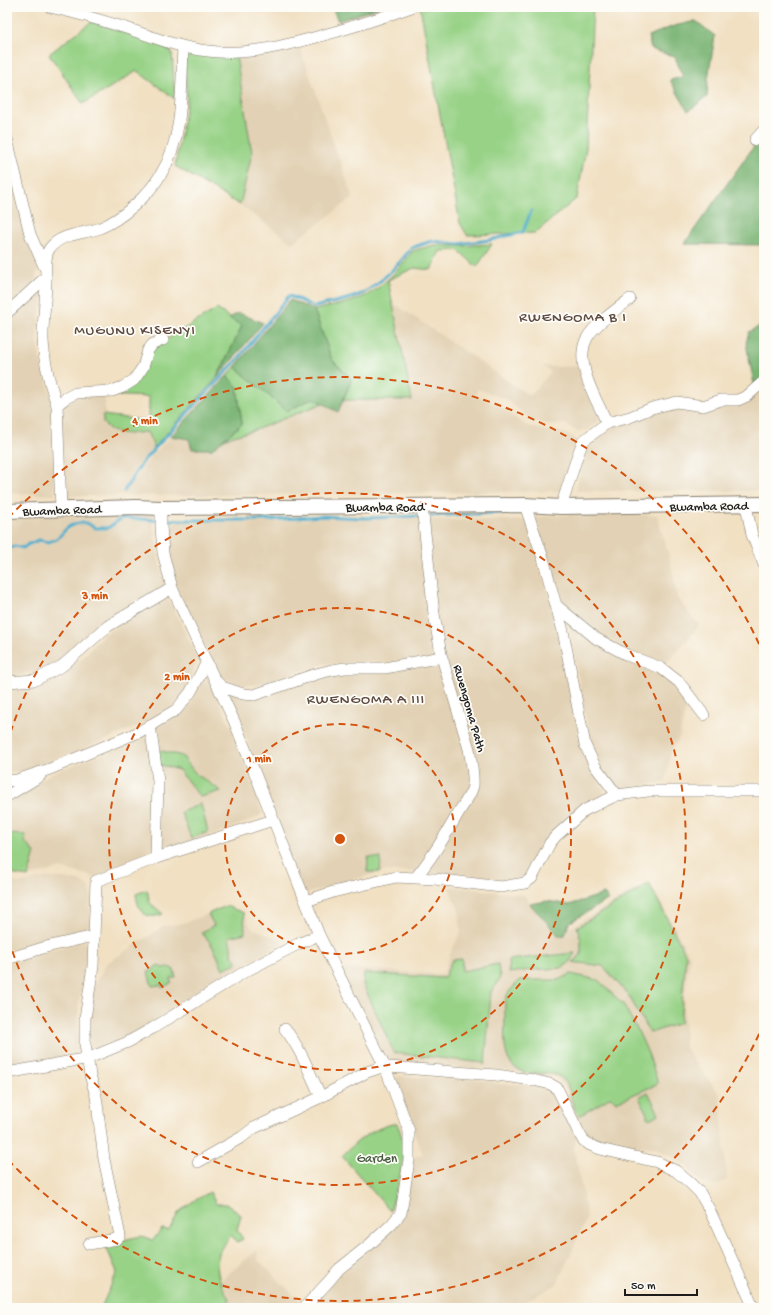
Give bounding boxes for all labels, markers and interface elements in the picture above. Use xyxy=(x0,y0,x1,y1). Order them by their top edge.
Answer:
district label: RWENGOMA B I xyxy=(519,309,627,327)
district label: MUGUNU KISENYI xyxy=(74,322,196,340)
text: 4 min xyxy=(131,415,158,429)
street label: Bwamba Road xyxy=(669,499,750,516)
street label: Bwamba Road xyxy=(345,501,426,516)
street label: Bwamba Road xyxy=(21,503,103,520)
text: 3 min xyxy=(81,590,108,604)
street label: Rwengoma Path xyxy=(449,663,488,754)
text: 2 min xyxy=(164,671,190,685)
district label: RWENGOMA A III xyxy=(307,691,425,709)
text: 1 min xyxy=(246,753,272,767)
centre of rings xyxy=(333,832,347,846)
park label: Garden xyxy=(357,1152,398,1167)
scale bar xyxy=(625,1271,697,1297)
text: 50 m xyxy=(631,1280,656,1294)

